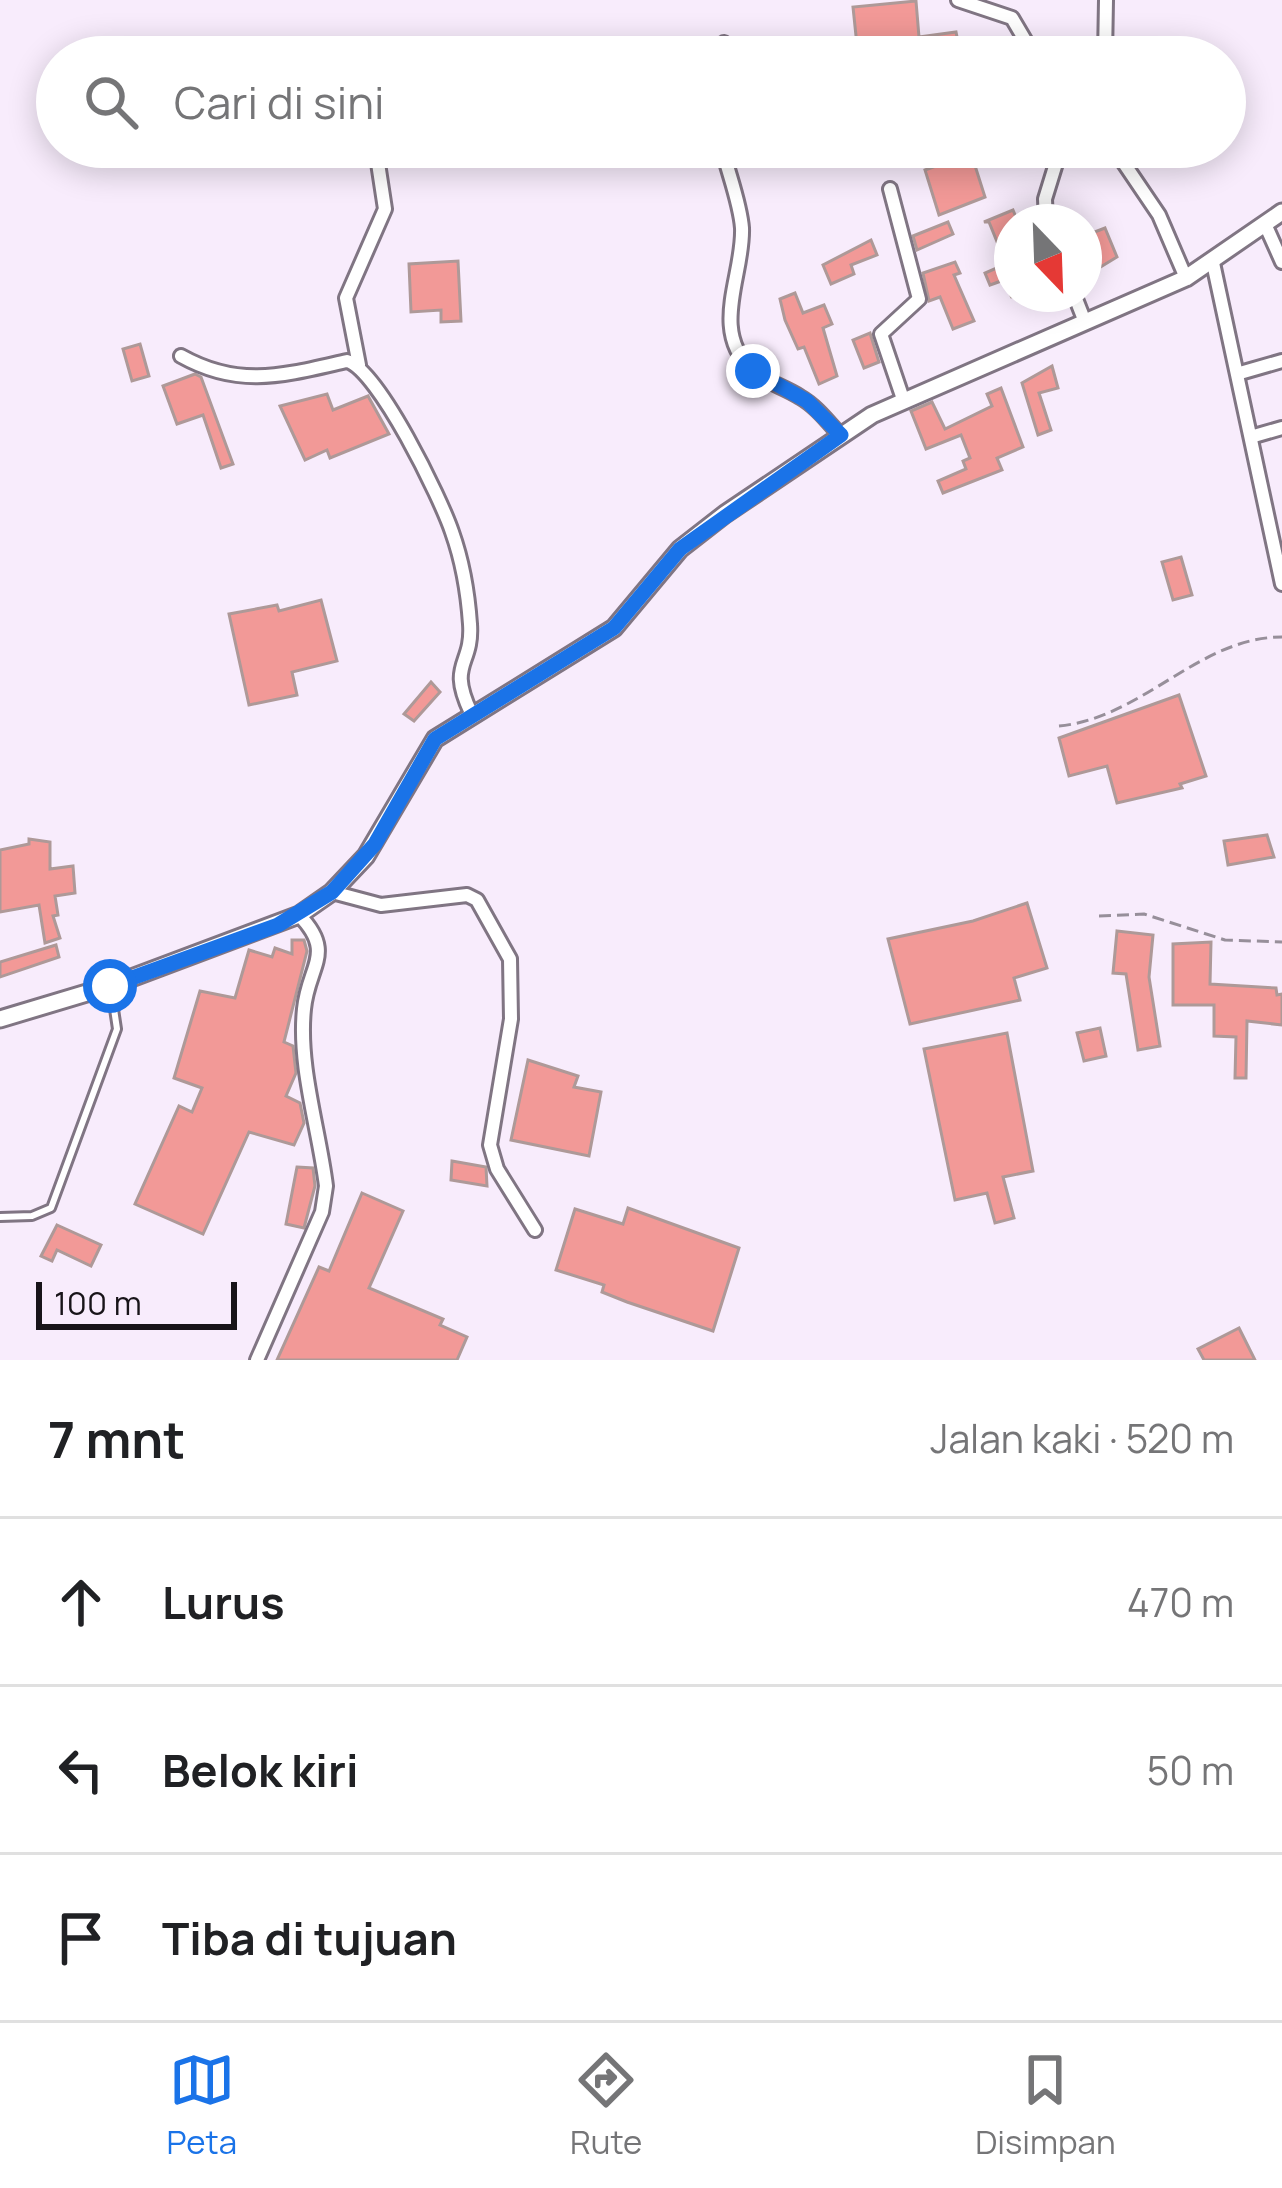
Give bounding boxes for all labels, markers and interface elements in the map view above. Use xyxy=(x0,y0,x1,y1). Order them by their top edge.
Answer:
search box xyxy=(36,36,1246,168)
icon: search xyxy=(78,69,144,135)
text: Cari di sini xyxy=(174,71,384,133)
north arrow xyxy=(994,204,1102,312)
route end xyxy=(726,344,780,398)
route start xyxy=(83,959,137,1013)
scale bar xyxy=(36,1276,237,1329)
text: 100 m xyxy=(54,1280,142,1325)
text: 7 mnt xyxy=(48,1404,185,1473)
text: Jalan kaki · 520 m xyxy=(930,1411,1234,1465)
icon: ahead xyxy=(48,1569,114,1635)
text: Lurus xyxy=(162,1571,285,1633)
text: 470 m xyxy=(1127,1575,1234,1629)
icon: left xyxy=(48,1737,114,1803)
text: Belok kiri xyxy=(162,1739,359,1801)
text: 50 m xyxy=(1147,1743,1234,1797)
icon: arrive xyxy=(48,1905,114,1971)
text: Tiba di tujuan xyxy=(162,1907,457,1969)
tab: Peta xyxy=(166,2047,237,2164)
tab: Rute xyxy=(570,2047,642,2164)
tab: Disimpan xyxy=(975,2047,1116,2164)

